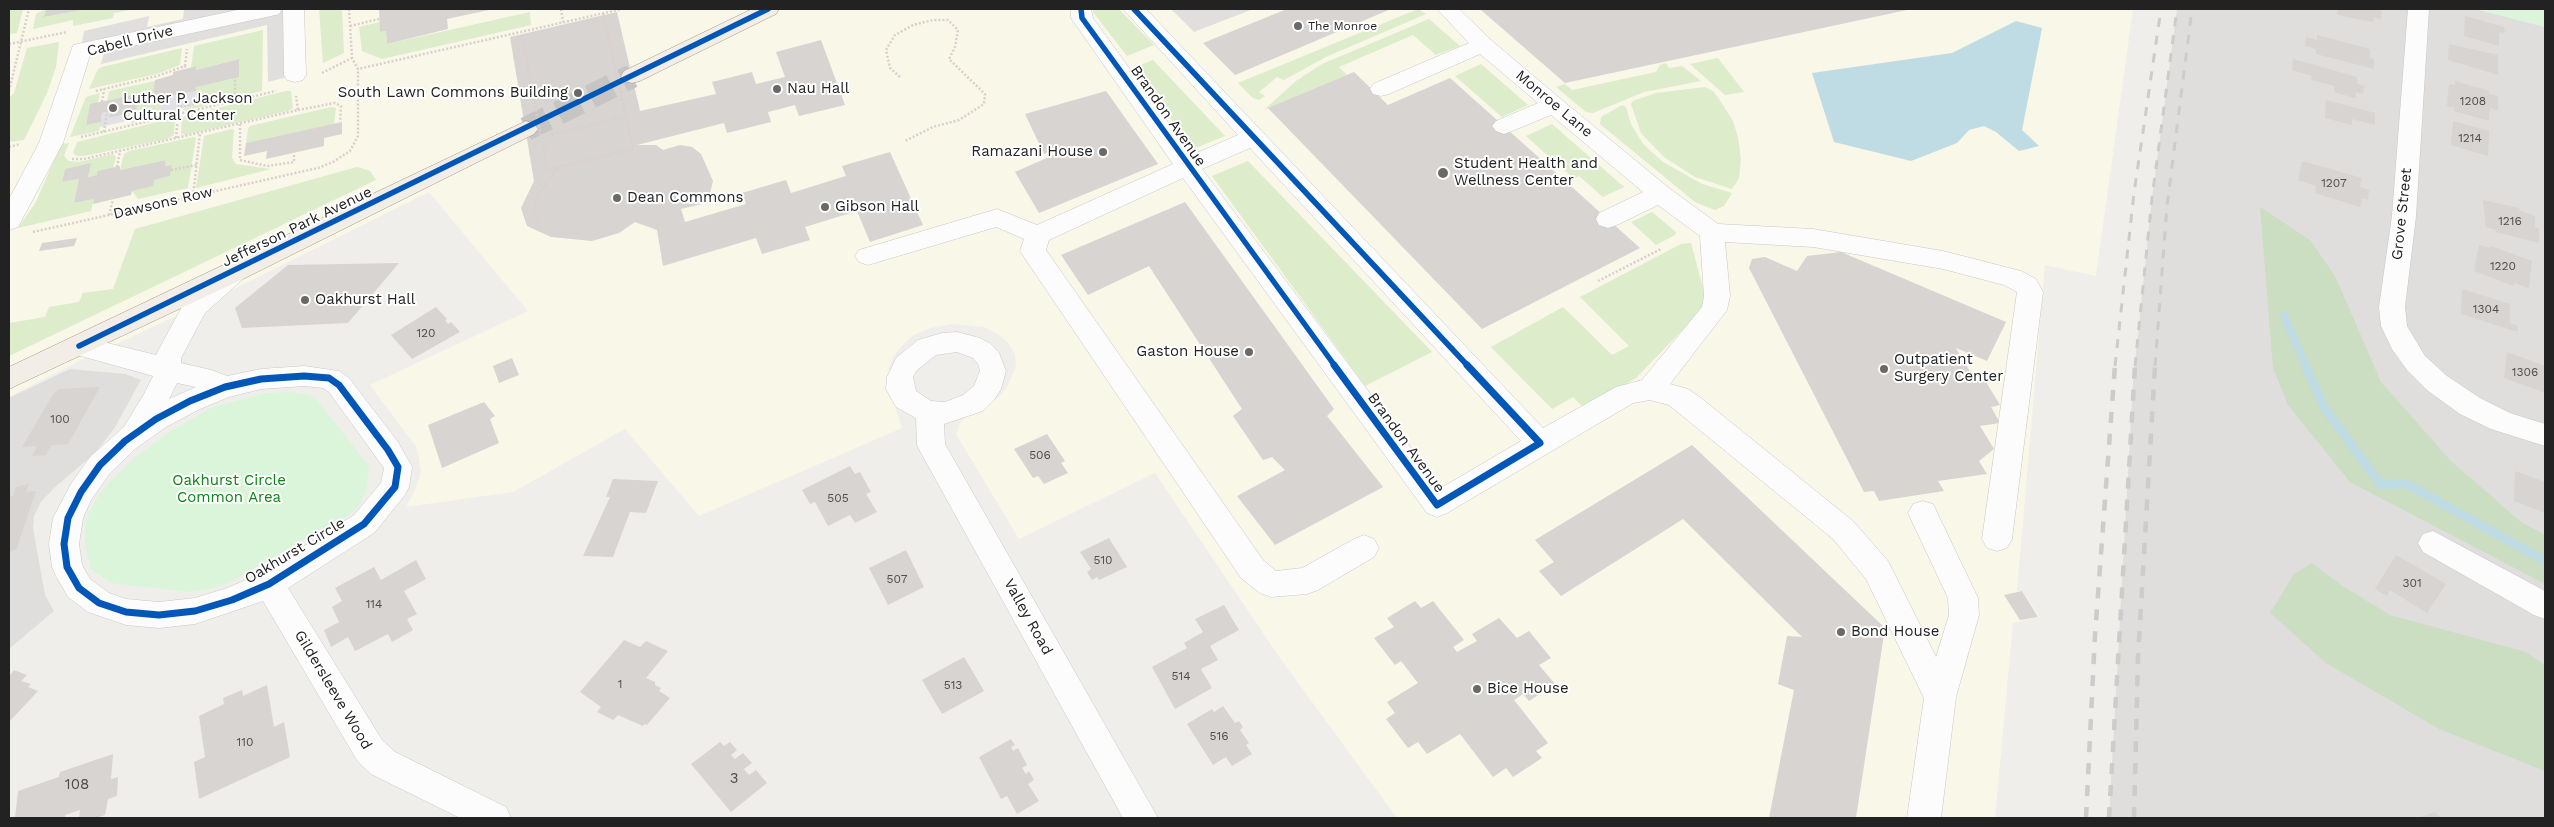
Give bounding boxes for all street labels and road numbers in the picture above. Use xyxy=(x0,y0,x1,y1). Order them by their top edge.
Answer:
street label: Cabell Drive xyxy=(85,22,175,60)
street label: Brandon Avenue xyxy=(1126,62,1210,170)
street label: Monroe Lane xyxy=(1512,67,1596,141)
street label: Grove Street xyxy=(2388,167,2416,261)
street label: Dawsons Row xyxy=(111,183,215,223)
street label: Jefferson Park Avenue xyxy=(219,183,375,271)
street label: Brandon Avenue xyxy=(1364,389,1448,497)
street label: Oakhurst Circle xyxy=(242,514,348,588)
street label: Valley Road xyxy=(1000,576,1056,658)
street label: Gildersleeve Wood xyxy=(290,627,376,753)

